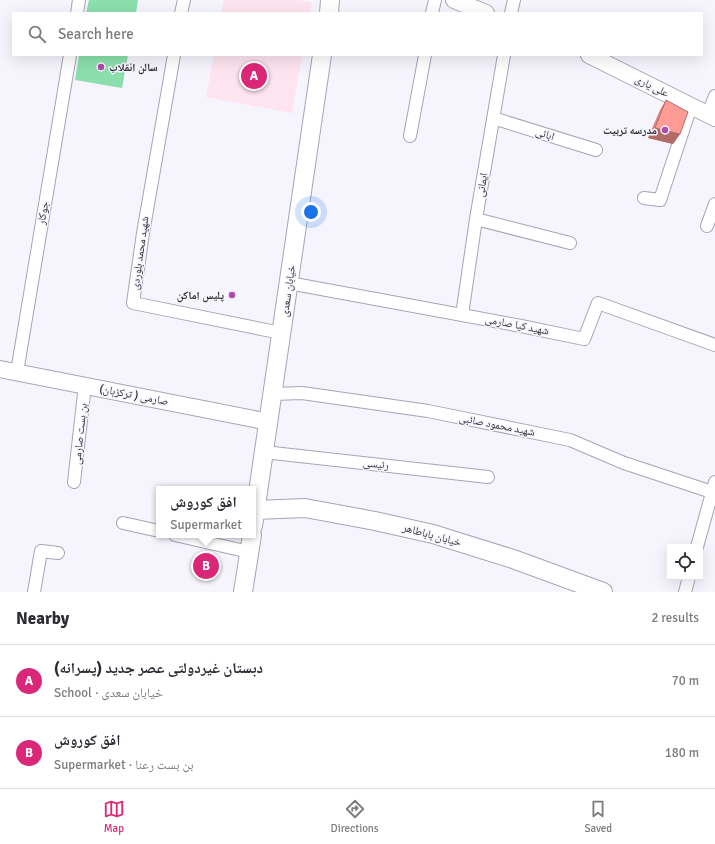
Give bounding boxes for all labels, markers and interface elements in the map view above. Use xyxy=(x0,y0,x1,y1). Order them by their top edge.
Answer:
search box xyxy=(12,12,703,56)
icon: search xyxy=(26,23,48,45)
text: Search here xyxy=(58,25,134,43)
place label: سالن انقلاب xyxy=(109,61,158,75)
pin: A xyxy=(241,61,267,91)
marker: سالن انقلاب xyxy=(96,62,106,72)
street label: علی یاری xyxy=(633,72,671,100)
place label: مدرسه تربیت xyxy=(603,124,657,137)
street label: ابائی xyxy=(534,125,556,143)
marker: مدرسه تربیت xyxy=(660,125,670,135)
street label: ایمانی xyxy=(474,172,490,198)
street label: جوکار xyxy=(34,200,51,227)
your location xyxy=(301,202,321,222)
street label: شهید محمد بلوردی xyxy=(128,215,152,291)
street label: خیابان سعدی xyxy=(278,264,298,318)
place label: پلیس اماکن xyxy=(177,289,224,303)
marker: پلیس اماکن xyxy=(227,290,237,300)
street label: شهید کیا صارمی xyxy=(484,312,550,338)
street label: صارمی ( ترکزبان) xyxy=(98,382,170,408)
street label: بن بست صارمی xyxy=(70,403,90,465)
street label: شهید محمود صائبی xyxy=(458,411,536,439)
street label: رئیسی xyxy=(362,456,390,472)
popup xyxy=(156,486,256,538)
text: افق کوروش xyxy=(170,493,237,511)
text: Supermarket xyxy=(170,517,242,533)
street label: خیابان باباطاهر xyxy=(400,521,463,549)
map controls xyxy=(667,544,703,580)
button: locate xyxy=(667,544,703,580)
pin: B xyxy=(193,551,219,581)
text: Nearby xyxy=(16,608,69,629)
text: 2 results xyxy=(651,610,699,626)
text: دبستان غیردولتی عصر جدید (پسرانه) xyxy=(54,659,263,677)
text: A xyxy=(25,673,33,689)
text: 70 m xyxy=(672,673,699,689)
text: School · خیابان سعدی xyxy=(54,685,163,701)
text: افق کوروش xyxy=(54,731,120,749)
text: B xyxy=(25,745,33,761)
text: 180 m xyxy=(665,745,699,761)
text: Supermarket · بن بست رعنا xyxy=(54,757,194,773)
tab: Map xyxy=(103,798,125,835)
tab: Directions xyxy=(331,798,379,835)
tab: Saved xyxy=(584,798,612,835)

